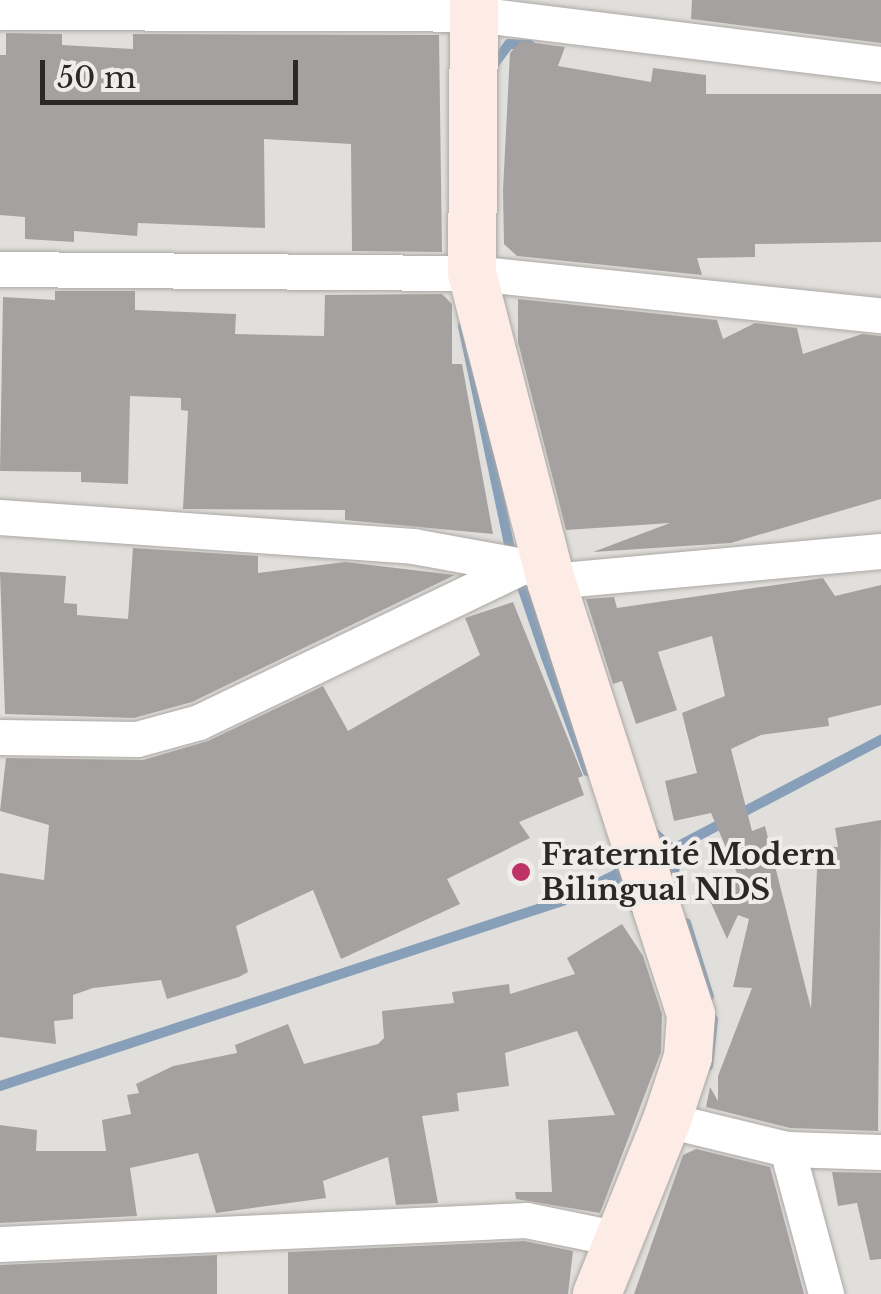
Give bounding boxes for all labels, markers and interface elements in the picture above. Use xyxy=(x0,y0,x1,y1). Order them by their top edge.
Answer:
scale bar xyxy=(45,40,302,102)
text: 50 m xyxy=(57,59,136,96)
place label: Fraternité Modern Bilingual NDS xyxy=(541,837,836,908)
marker: Fraternité Modern Bilingual NDS xyxy=(510,861,532,883)

